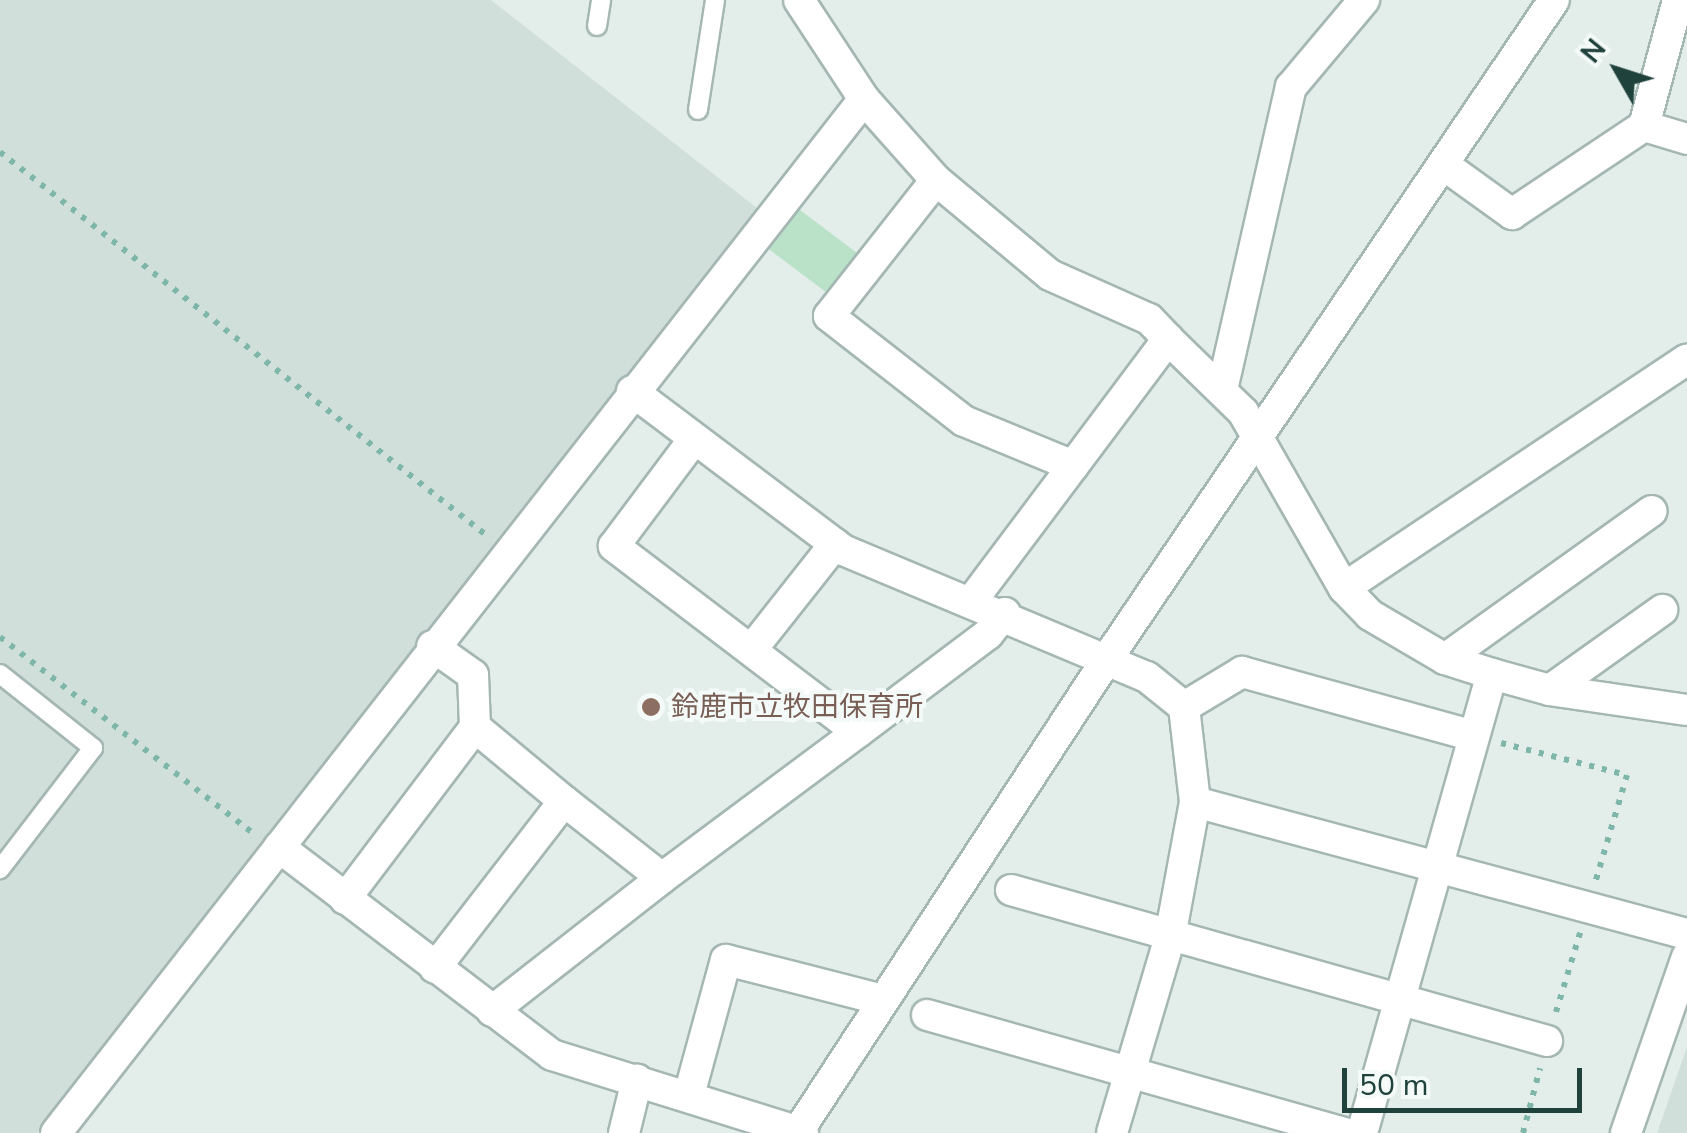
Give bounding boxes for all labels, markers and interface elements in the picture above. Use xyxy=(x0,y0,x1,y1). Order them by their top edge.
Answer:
north arrow xyxy=(1567,20,1667,120)
text: N xyxy=(1572,31,1615,71)
place label: 鈴鹿市立牧田保育所 xyxy=(671,690,923,724)
marker: 鈴鹿市立牧田保育所 xyxy=(640,696,662,718)
scale bar xyxy=(1347,1048,1587,1110)
text: 50 m xyxy=(1359,1065,1428,1106)

